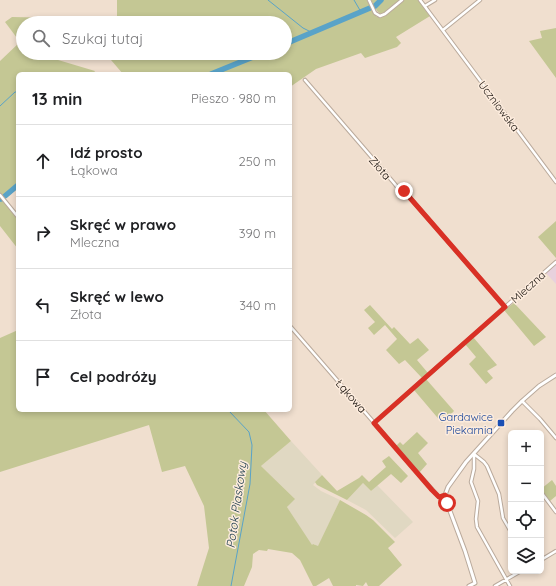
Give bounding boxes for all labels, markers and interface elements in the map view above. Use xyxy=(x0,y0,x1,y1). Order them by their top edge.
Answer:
search box xyxy=(16,16,292,60)
icon: search xyxy=(30,27,52,49)
text: Szukaj tutaj xyxy=(62,29,143,48)
street label: Uczniowska xyxy=(475,78,523,134)
text: 13 min xyxy=(32,88,82,109)
text: Pieszo · 980 m xyxy=(191,90,276,106)
text: Idź prosto xyxy=(70,143,143,162)
icon: ahead xyxy=(32,150,54,172)
text: 250 m xyxy=(239,153,276,169)
street label: Złota xyxy=(366,153,394,183)
text: Łąkowa xyxy=(70,162,118,178)
route end xyxy=(395,182,413,200)
text: Skręć w prawo xyxy=(70,215,176,234)
icon: right xyxy=(32,222,54,244)
text: 390 m xyxy=(239,225,276,241)
text: Mleczna xyxy=(70,234,119,250)
street label: Mleczna xyxy=(508,268,548,306)
text: Skręć w lewo xyxy=(70,287,164,306)
icon: left xyxy=(32,294,54,316)
text: 340 m xyxy=(239,297,276,313)
text: Złota xyxy=(70,306,102,322)
icon: arrive xyxy=(32,366,54,388)
text: Cel podróży xyxy=(70,367,157,386)
street label: Łąkowa xyxy=(332,376,370,416)
place label: Gardawice Piekarnia xyxy=(439,410,493,437)
marker: Gardawice Piekarnia xyxy=(496,418,506,428)
map controls xyxy=(508,430,544,574)
button: + xyxy=(508,430,544,466)
water label: Potok Piaskowy xyxy=(223,460,250,549)
button: − xyxy=(508,466,544,502)
route start xyxy=(438,494,456,512)
button: locate xyxy=(508,502,544,538)
button: layers xyxy=(508,538,544,574)

